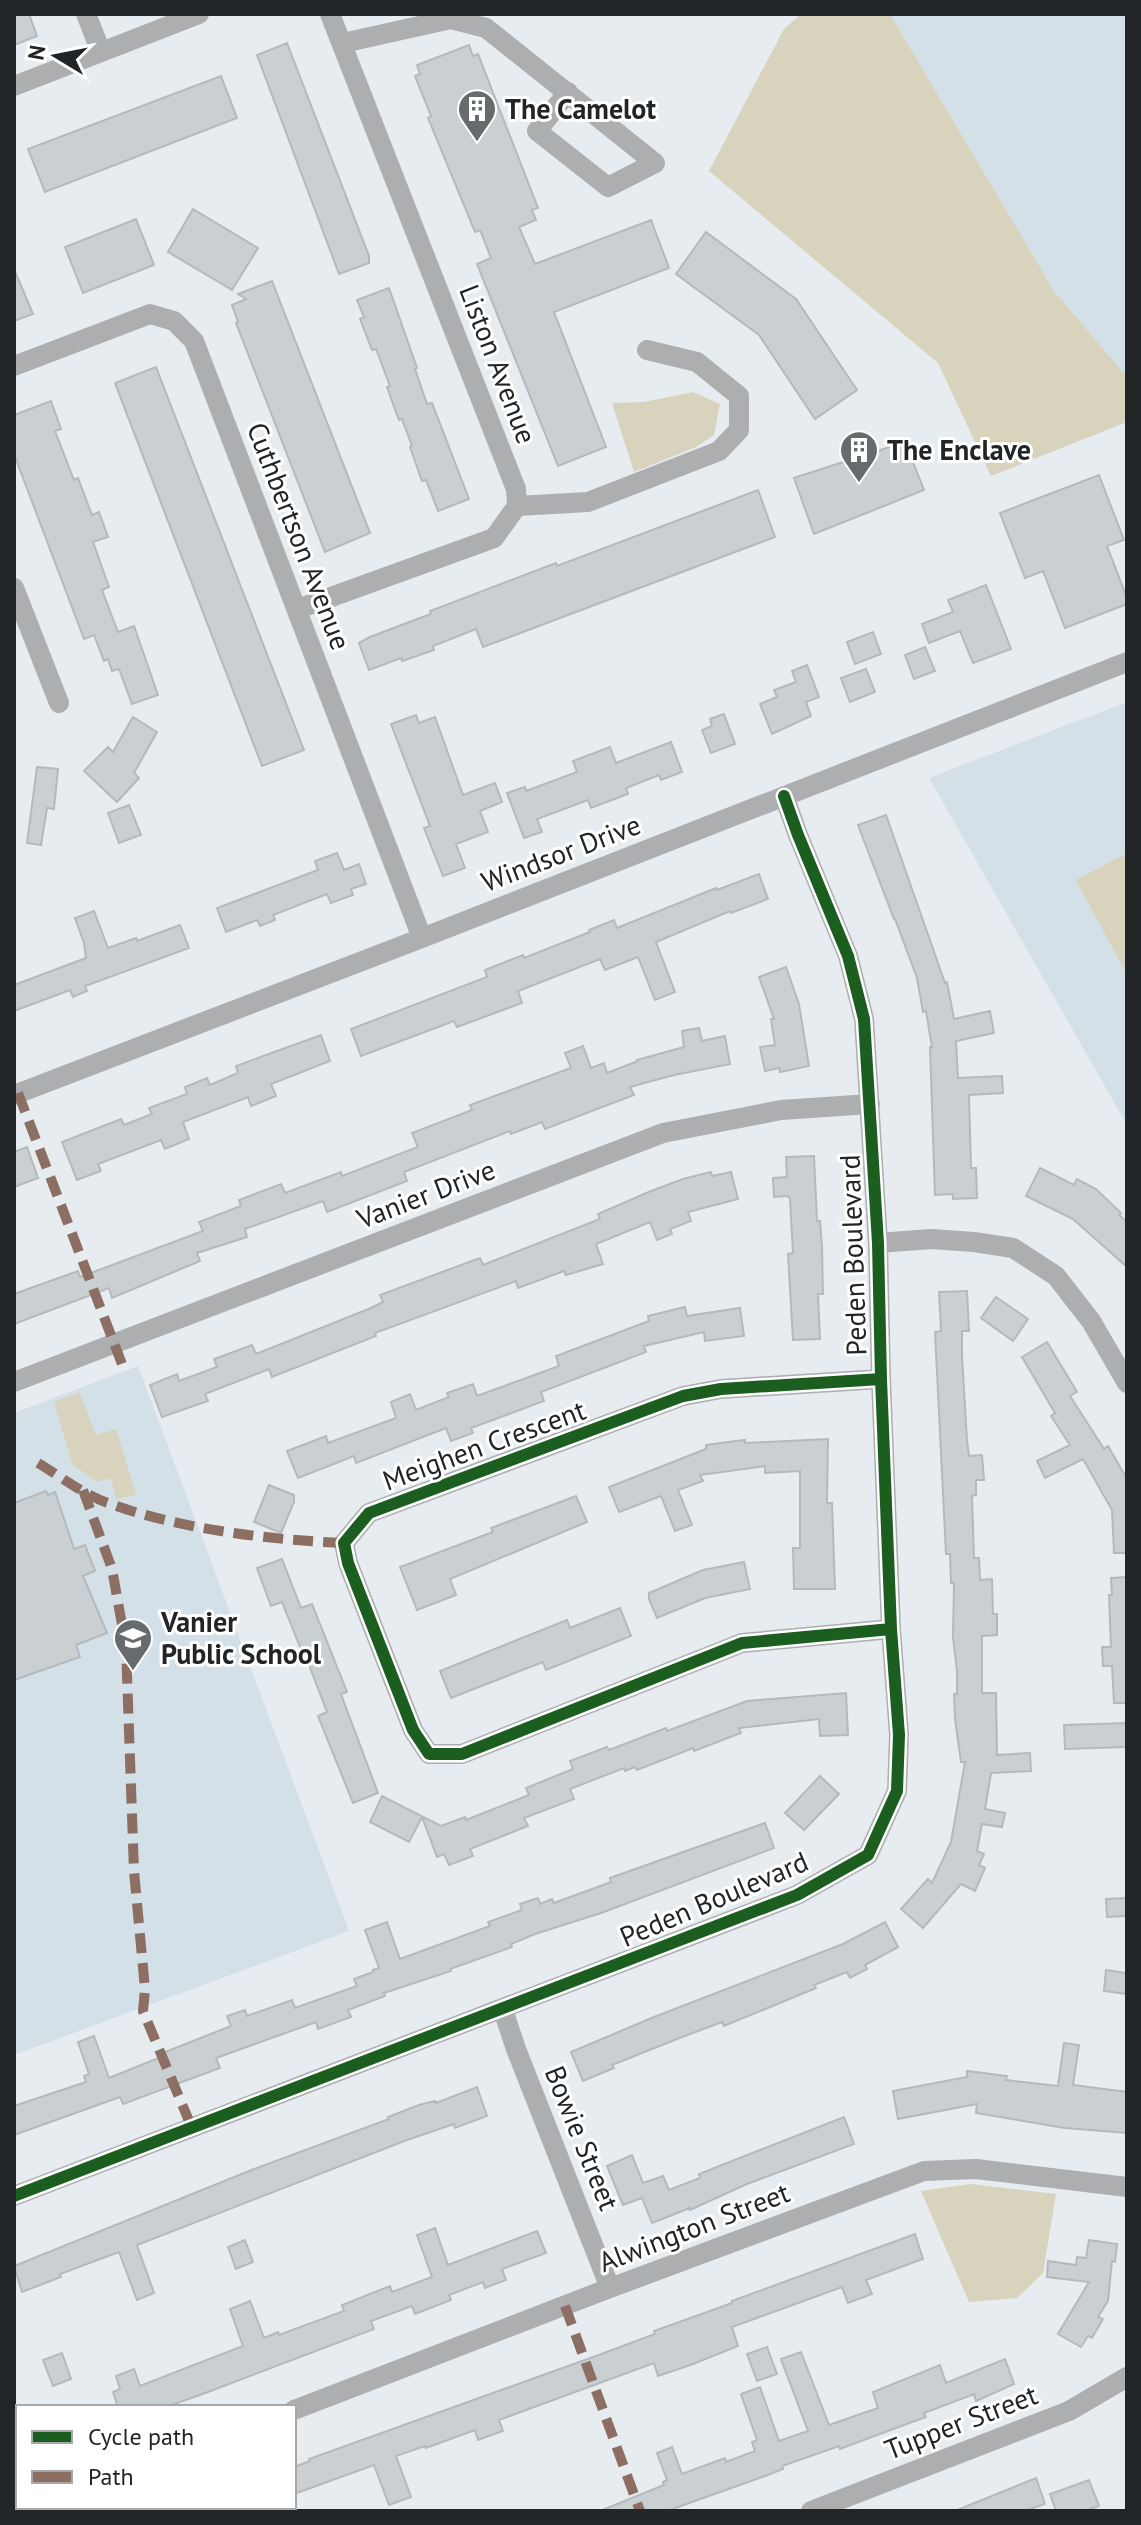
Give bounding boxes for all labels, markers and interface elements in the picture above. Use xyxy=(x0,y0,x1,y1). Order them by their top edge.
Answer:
north arrow xyxy=(16,16,96,96)
text: N xyxy=(21,43,51,62)
building icon: The Camelot xyxy=(456,88,498,143)
place label: The Camelot xyxy=(505,90,656,127)
street label: Liston Avenue xyxy=(451,279,546,449)
street label: Cuthbertson Avenue xyxy=(239,417,360,655)
building icon: The Enclave xyxy=(838,429,880,484)
place label: The Enclave xyxy=(887,431,1031,468)
street label: Windsor Drive xyxy=(476,805,646,900)
street label: Vanier Drive xyxy=(350,1150,500,1237)
street label: Peden Boulevard xyxy=(831,1154,874,1356)
street label: Meighen Crescent xyxy=(377,1390,591,1498)
place label: Vanier Public School xyxy=(160,1603,322,1672)
school or university icon: Vanier Public School xyxy=(112,1617,154,1672)
street label: Peden Boulevard xyxy=(614,1842,814,1955)
street label: Bowie Street xyxy=(537,2060,628,2216)
street label: Alwington Street xyxy=(593,2173,795,2280)
street label: Tupper Street xyxy=(879,2375,1043,2468)
legend xyxy=(16,2405,296,2509)
text: Cycle path xyxy=(88,2421,194,2452)
text: Path xyxy=(88,2461,134,2492)

